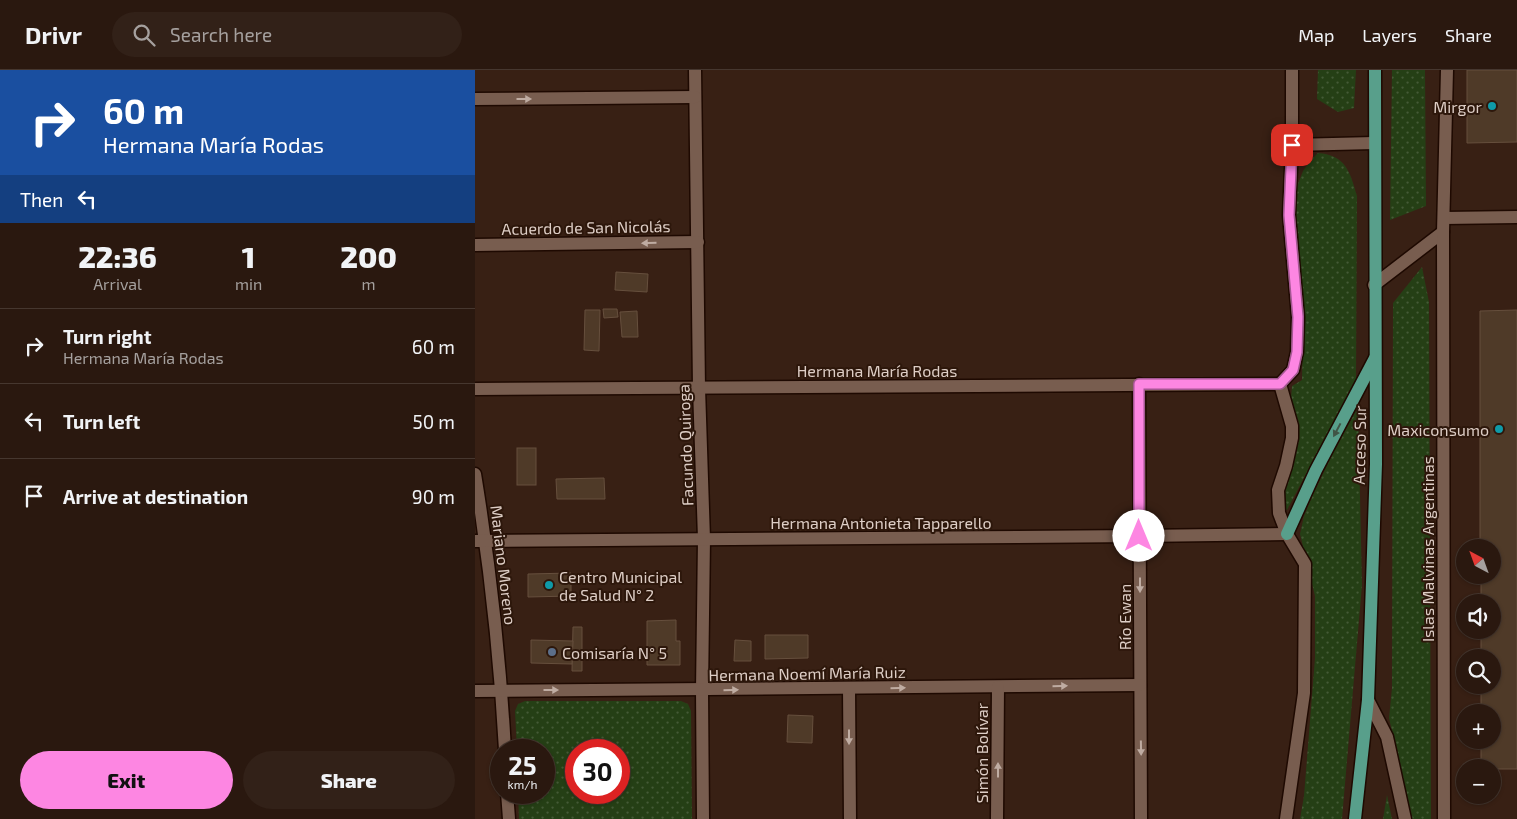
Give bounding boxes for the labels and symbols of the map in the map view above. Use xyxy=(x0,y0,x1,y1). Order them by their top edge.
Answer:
one-way arrow xyxy=(516,95,532,103)
place label: Mirgor xyxy=(1433,97,1483,116)
marker: Mirgor xyxy=(1486,100,1498,112)
pin xyxy=(1271,124,1313,166)
street label: Acuerdo de San Nicolás xyxy=(501,216,671,238)
one-way arrow xyxy=(641,239,657,247)
street label: Hermana María Rodas xyxy=(797,361,957,380)
street label: Facundo Quiroga xyxy=(673,384,698,506)
street label: Acceso Sur xyxy=(1349,405,1369,485)
place label: Maxiconsumo xyxy=(1387,420,1489,439)
one-way arrow xyxy=(1333,423,1341,437)
marker: Maxiconsumo xyxy=(1493,423,1505,435)
street label: Islas Malvinas Argentinas xyxy=(1418,456,1437,642)
street label: Mariano Moreno xyxy=(487,504,521,626)
position arrow xyxy=(1112,509,1164,561)
street label: Hermana Antonieta Tapparello xyxy=(770,513,992,532)
north arrow xyxy=(1456,539,1501,584)
place label: Centro Municipal de Salud N° 2 xyxy=(559,567,682,604)
one-way arrow xyxy=(1136,577,1144,593)
marker: Centro Municipal de Salud N° 2 xyxy=(543,579,555,591)
street label: Río Ewan xyxy=(1115,584,1134,650)
place label: Comisaría N° 5 xyxy=(562,643,667,662)
marker: Comisaría N° 5 xyxy=(546,646,558,658)
street label: Hermana Noemí María Ruiz xyxy=(708,662,906,684)
one-way arrow xyxy=(1052,682,1068,690)
one-way arrow xyxy=(890,684,906,692)
one-way arrow xyxy=(723,685,739,693)
one-way arrow xyxy=(543,686,559,694)
street label: Simón Bolívar xyxy=(972,702,991,803)
one-way arrow xyxy=(845,729,853,745)
speed limit sign: 30 xyxy=(565,739,630,804)
one-way arrow xyxy=(1137,740,1145,756)
one-way arrow xyxy=(994,762,1002,778)

